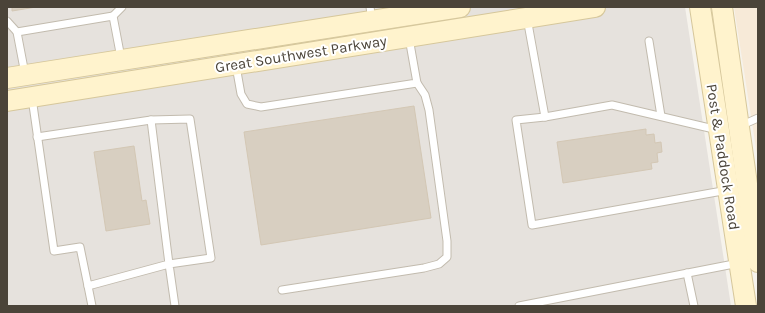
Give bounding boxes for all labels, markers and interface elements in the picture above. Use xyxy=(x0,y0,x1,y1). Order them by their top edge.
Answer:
street label: Great Southwest Parkway xyxy=(214,32,388,76)
street label: Post & Paddock Road xyxy=(703,83,743,231)

